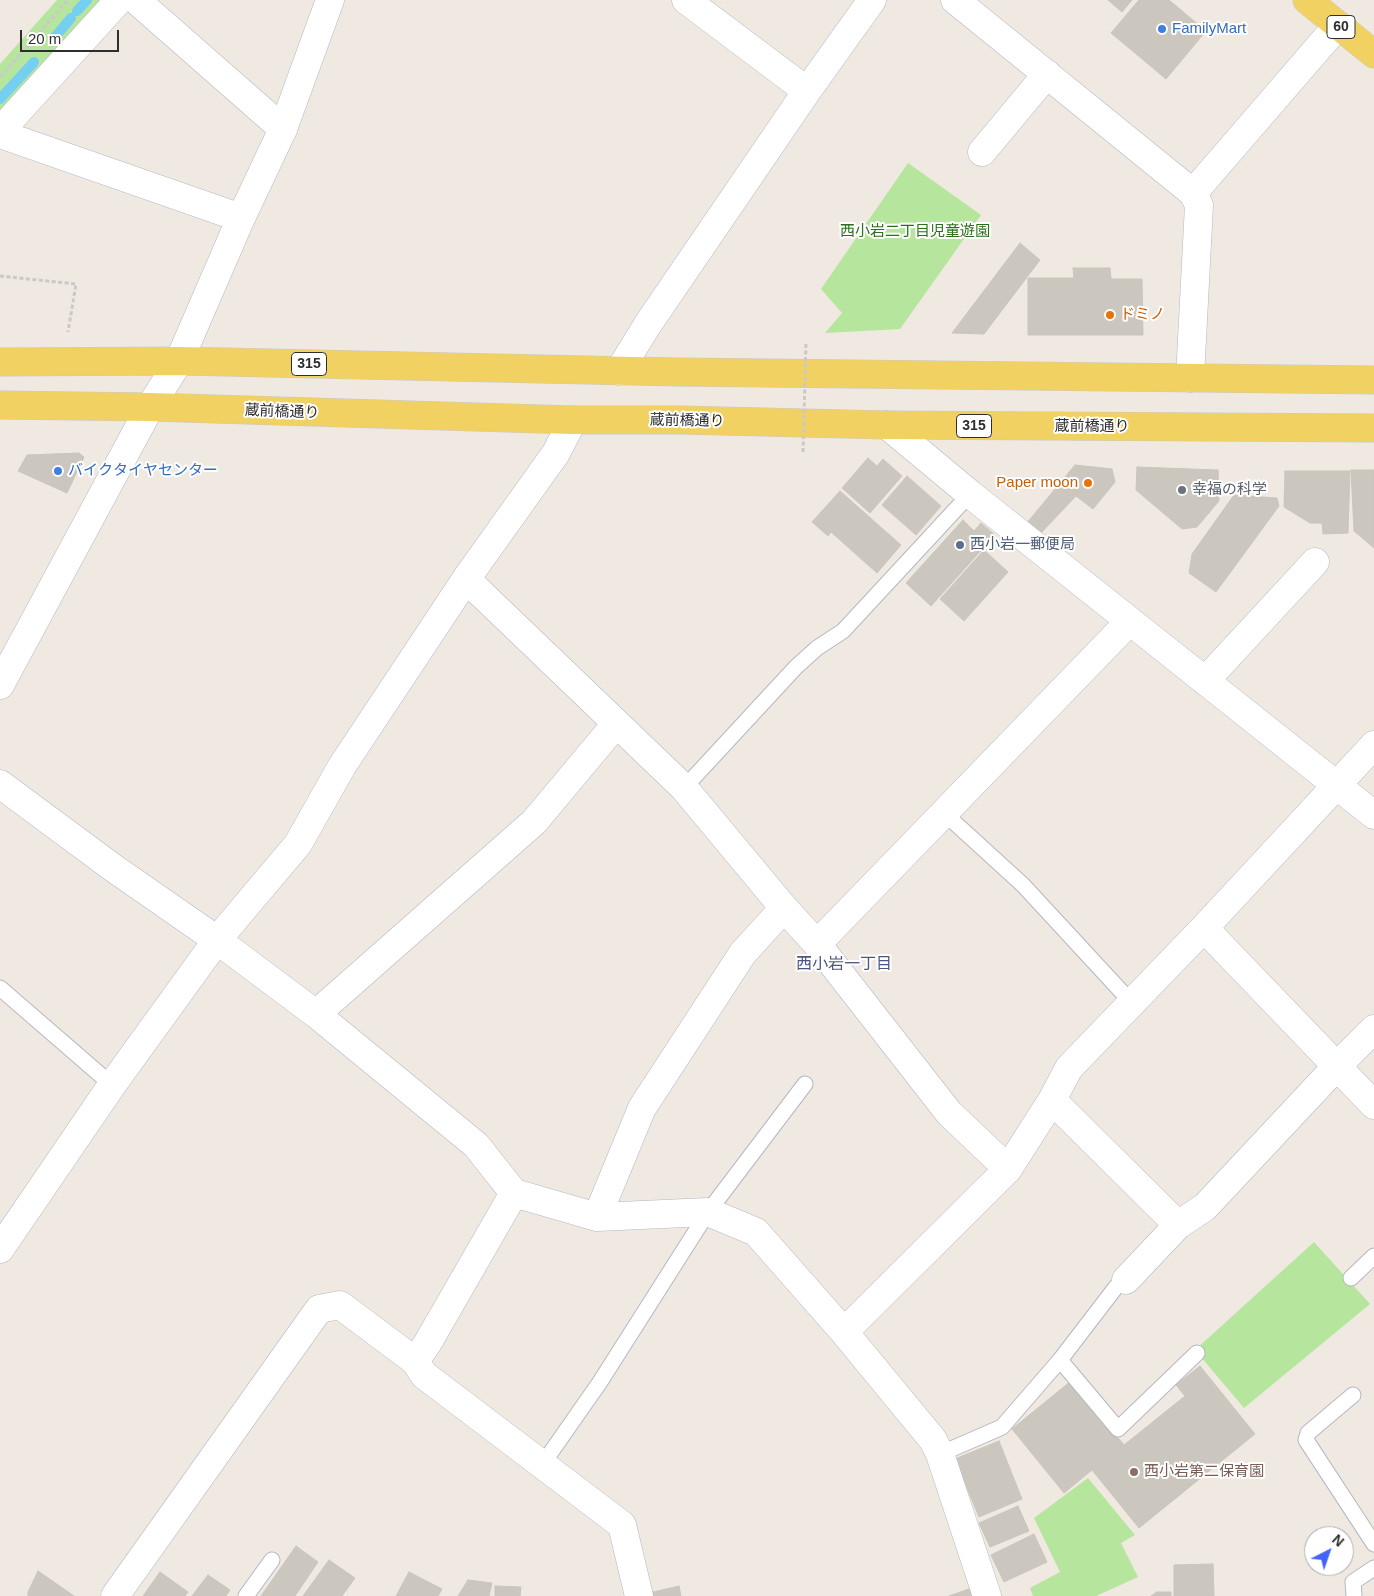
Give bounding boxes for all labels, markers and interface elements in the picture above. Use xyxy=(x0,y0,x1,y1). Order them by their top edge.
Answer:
road number: 60 xyxy=(1327,16,1355,38)
scale bar xyxy=(22,20,121,52)
place label: FamilyMart xyxy=(1172,20,1246,38)
marker: FamilyMart xyxy=(1156,23,1168,35)
text: 20 m xyxy=(28,30,61,47)
park label: 西小岩二丁目児童遊園 xyxy=(840,223,990,241)
place label: ドミノ xyxy=(1120,306,1165,324)
marker: ドミノ xyxy=(1104,309,1116,321)
road number: 315 xyxy=(292,352,326,376)
street label: 蔵前橋通り xyxy=(244,402,320,422)
street label: 蔵前橋通り xyxy=(649,411,725,431)
road number: 315 xyxy=(956,414,992,438)
street label: 蔵前橋通り xyxy=(1055,418,1129,436)
place label: バイクタイヤセンター xyxy=(68,462,218,480)
marker: バイクタイヤセンター xyxy=(52,465,64,477)
place label: Paper moon xyxy=(996,474,1078,492)
marker: Paper moon xyxy=(1082,477,1094,489)
place label: 幸福の科学 xyxy=(1192,481,1267,499)
marker: 幸福の科学 xyxy=(1176,484,1188,496)
place label: 西小岩一郵便局 xyxy=(970,536,1075,554)
marker: 西小岩一郵便局 xyxy=(954,539,966,551)
district label: 西小岩一丁目 xyxy=(796,955,892,975)
place label: 西小岩第二保育園 xyxy=(1144,1463,1264,1481)
marker: 西小岩第二保育園 xyxy=(1128,1466,1140,1478)
north arrow xyxy=(1304,1526,1354,1576)
text: N xyxy=(1329,1531,1347,1550)

